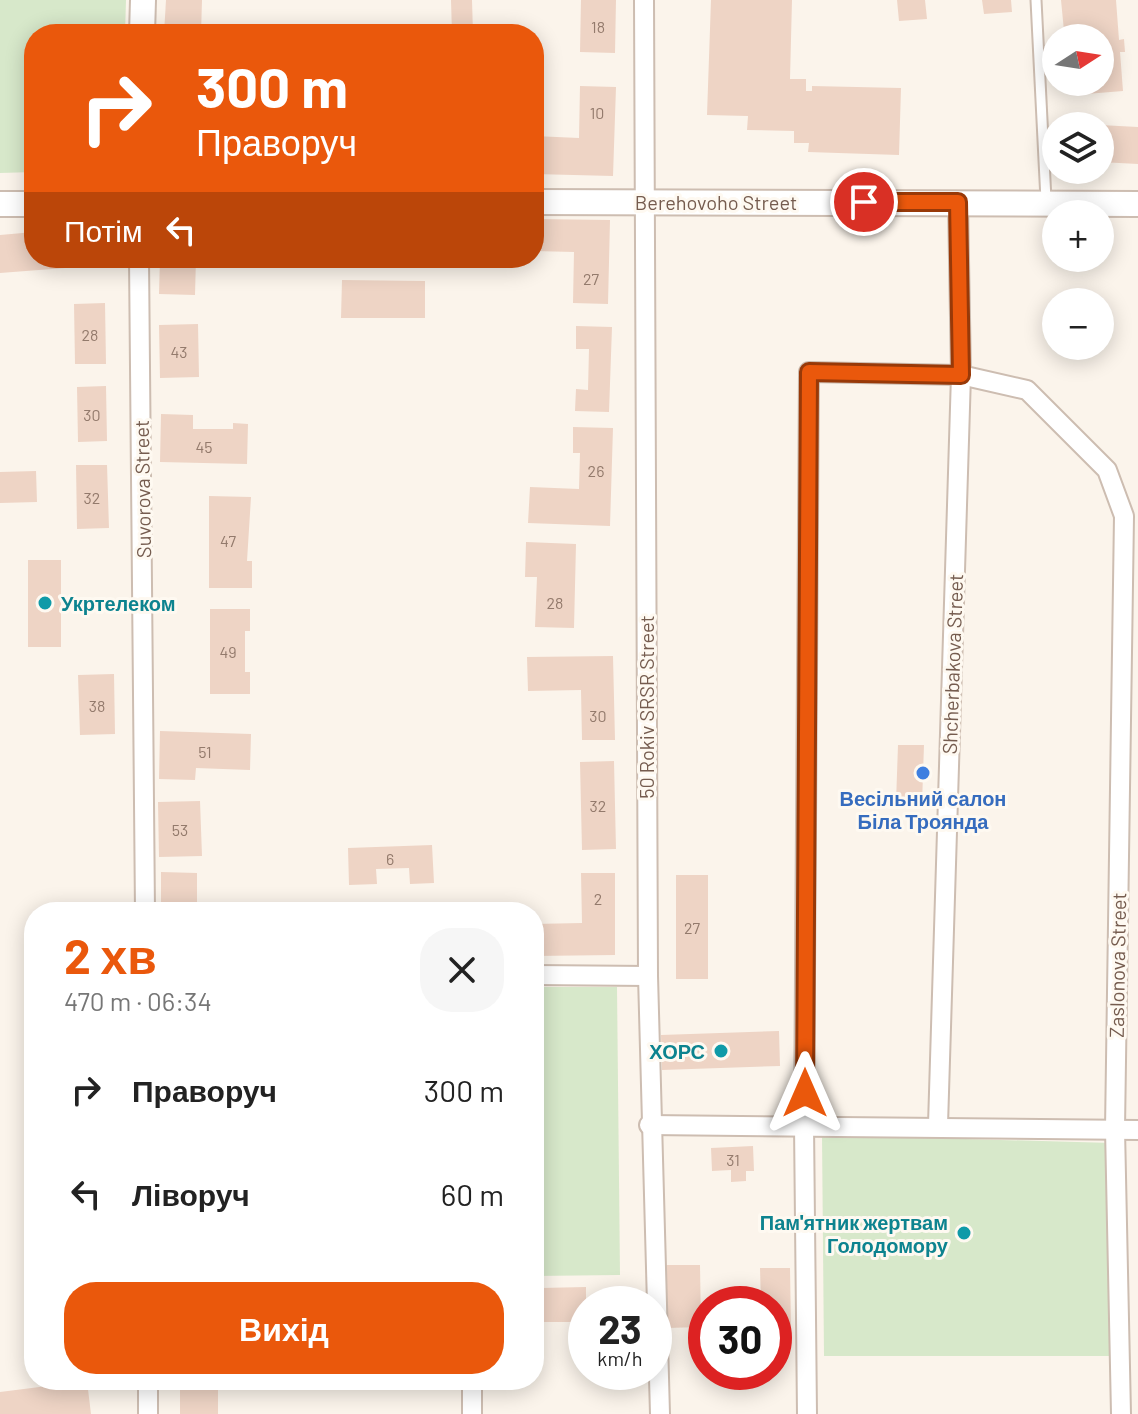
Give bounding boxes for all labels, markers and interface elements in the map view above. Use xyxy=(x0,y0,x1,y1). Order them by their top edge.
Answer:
house number: 18 xyxy=(591,17,605,36)
north arrow xyxy=(1042,24,1114,96)
map controls xyxy=(1042,24,1114,360)
text: 300 m xyxy=(196,52,348,119)
icon: right xyxy=(64,56,168,160)
house number: 10 xyxy=(590,103,604,122)
button: layers xyxy=(1042,112,1114,184)
text: Праворуч xyxy=(196,120,357,163)
pin xyxy=(830,168,898,236)
icon: arrive xyxy=(842,180,886,224)
street label: Berehovoho Street xyxy=(635,190,797,214)
button: + xyxy=(1042,200,1114,272)
icon: left xyxy=(159,208,203,252)
text: Потім xyxy=(64,212,143,248)
house number: 27 xyxy=(583,269,599,288)
button: − xyxy=(1042,288,1114,360)
house number: 28 xyxy=(82,325,98,344)
house number: 43 xyxy=(170,342,188,361)
house number: 30 xyxy=(83,405,101,424)
street label: Suvorova Street xyxy=(129,420,155,558)
house number: 45 xyxy=(195,437,213,456)
house number: 26 xyxy=(588,461,604,480)
house number: 32 xyxy=(84,488,100,507)
house number: 47 xyxy=(220,531,236,550)
street label: Shcherbakova Street xyxy=(937,573,967,755)
place label: Укртелеком xyxy=(61,591,176,615)
house number: 28 xyxy=(547,593,563,612)
marker: Укртелеком xyxy=(36,594,54,612)
street label: 50 Rokiv SRSR Street xyxy=(634,615,658,799)
house number: 49 xyxy=(219,642,237,661)
house number: 38 xyxy=(89,696,105,715)
house number: 30 xyxy=(589,706,607,725)
house number: 51 xyxy=(198,742,212,761)
marker: Весільний салон Біла Троянда xyxy=(914,764,932,782)
place label: Весільний салон Біла Троянда xyxy=(840,786,1006,833)
house number: 32 xyxy=(590,796,606,815)
house number: 53 xyxy=(172,820,188,839)
house number: 6 xyxy=(386,849,394,868)
house number: 2 xyxy=(594,889,602,908)
street label: Zaslonova Street xyxy=(1104,892,1130,1038)
house number: 27 xyxy=(684,918,700,937)
text: 2 хв xyxy=(64,926,157,984)
button: close xyxy=(420,928,504,1012)
text: 470 m · 06:34 xyxy=(64,985,212,1016)
place label: ХОРС xyxy=(649,1039,705,1063)
marker: ХОРС xyxy=(712,1042,730,1060)
position arrow xyxy=(763,1051,847,1135)
icon: right xyxy=(64,1068,108,1112)
text: Праворуч xyxy=(132,1072,277,1108)
text: 300 m xyxy=(424,1072,504,1108)
house number: 31 xyxy=(726,1150,740,1169)
icon: left xyxy=(64,1172,108,1216)
text: Ліворуч xyxy=(132,1176,250,1212)
text: 60 m xyxy=(441,1176,504,1212)
place label: Пам'ятник жертвам Голодомору xyxy=(760,1210,949,1257)
marker: Пам'ятник жертвам Голодомору xyxy=(955,1224,973,1242)
button: Вихід xyxy=(64,1282,504,1374)
speed limit sign: 30 xyxy=(688,1286,792,1390)
text: 23 xyxy=(598,1304,642,1352)
text: km/h xyxy=(597,1346,643,1370)

